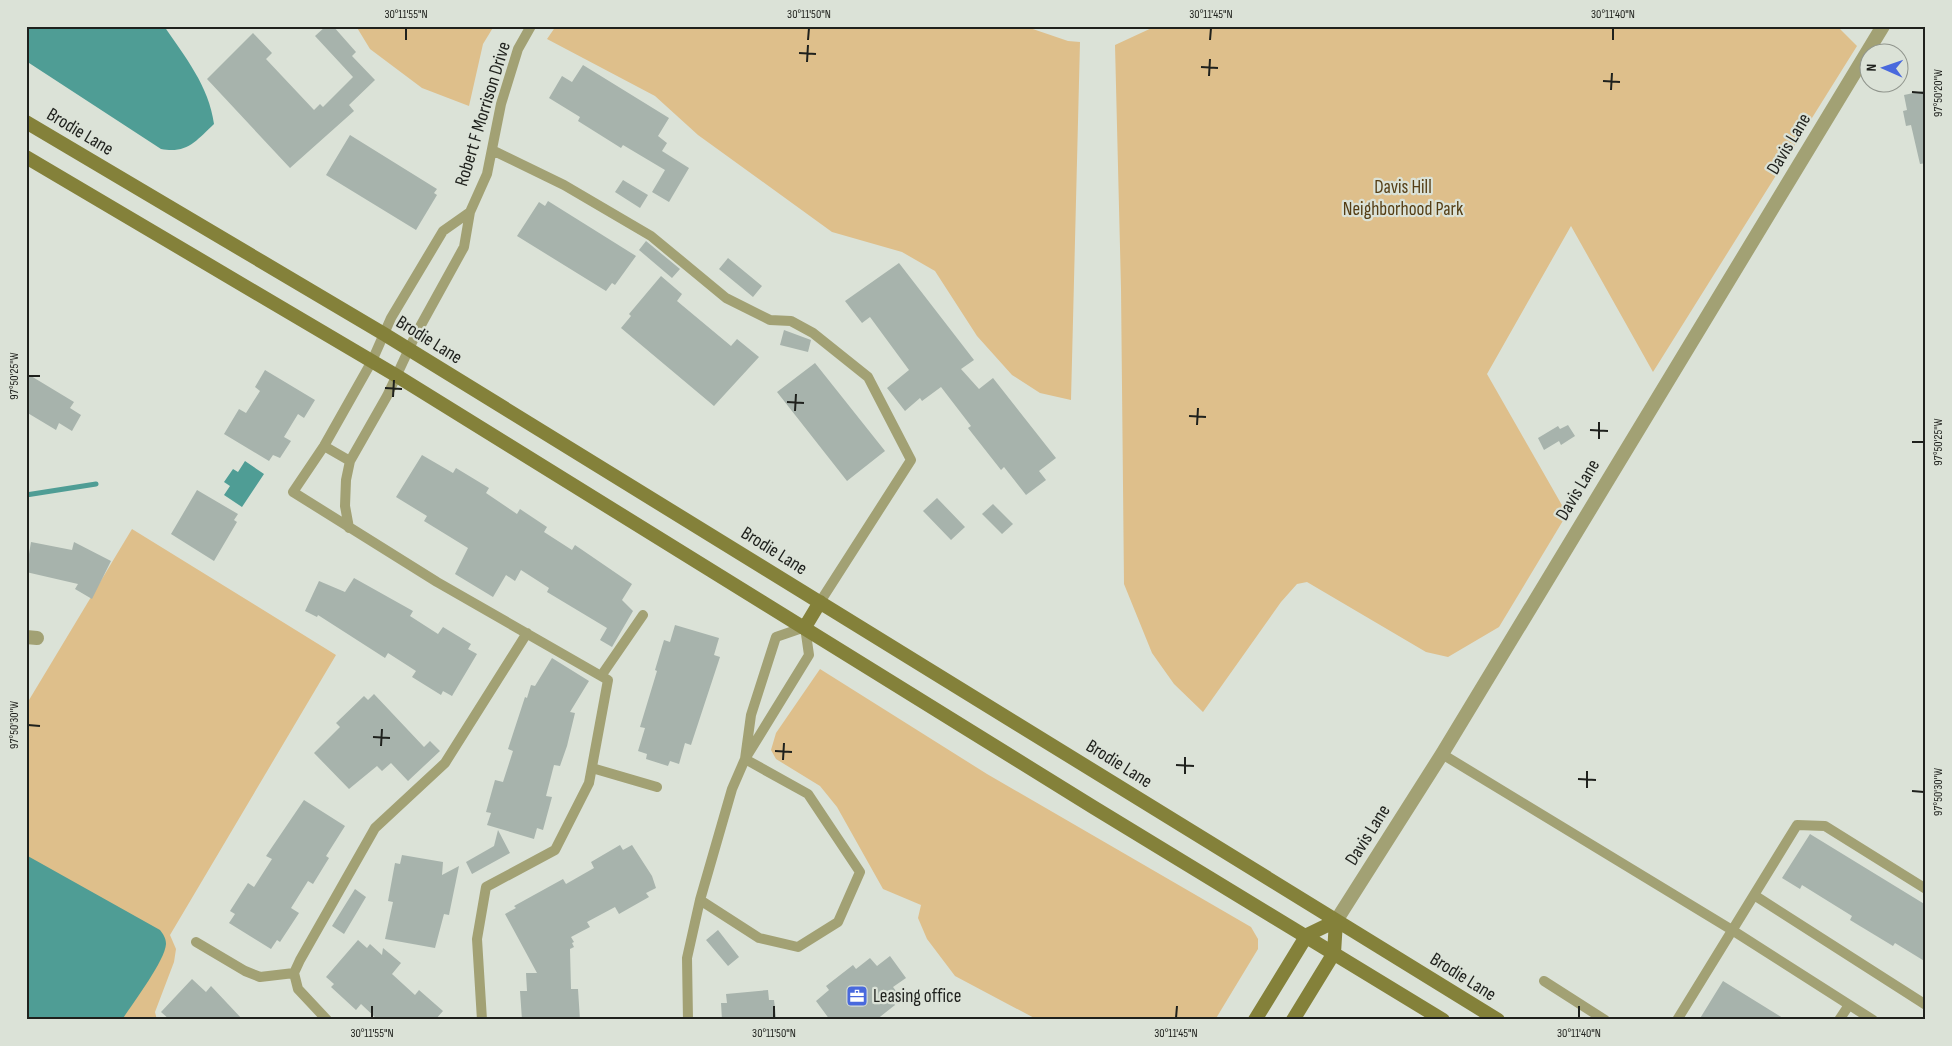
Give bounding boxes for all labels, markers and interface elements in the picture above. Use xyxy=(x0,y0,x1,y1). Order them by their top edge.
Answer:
text: 30°11'55"N xyxy=(384,7,428,22)
text: 30°11'50"N xyxy=(787,7,831,22)
text: 30°11'45"N xyxy=(1189,7,1233,22)
text: 30°11'40"N xyxy=(1591,7,1635,22)
street label: Robert F Morrison Drive xyxy=(450,39,516,189)
north arrow xyxy=(1860,42,1910,92)
text: N xyxy=(1863,64,1880,72)
text: 97°50'20"W xyxy=(1931,69,1946,117)
street label: Brodie Lane xyxy=(42,103,118,161)
street label: Davis Lane xyxy=(1762,109,1816,179)
park label: Davis Hill Neighborhood Park xyxy=(1343,176,1464,221)
street label: Brodie Lane xyxy=(392,311,466,369)
text: 97°50'25"W xyxy=(7,352,22,400)
text: 97°50'25"W xyxy=(1931,418,1946,466)
street label: Davis Lane xyxy=(1551,455,1605,525)
street label: Brodie Lane xyxy=(737,522,811,580)
text: 97°50'30"W xyxy=(7,701,22,749)
street label: Brodie Lane xyxy=(1082,735,1156,793)
text: 97°50'30"W xyxy=(1931,768,1946,816)
street label: Davis Lane xyxy=(1340,800,1396,870)
street label: Brodie Lane xyxy=(1426,948,1500,1006)
office icon: Leasing office xyxy=(845,984,869,1008)
place label: Leasing office xyxy=(873,985,961,1008)
text: 30°11'55"N xyxy=(350,1026,394,1041)
text: 30°11'50"N xyxy=(752,1026,796,1041)
text: 30°11'45"N xyxy=(1154,1026,1198,1041)
text: 30°11'40"N xyxy=(1557,1026,1601,1041)

